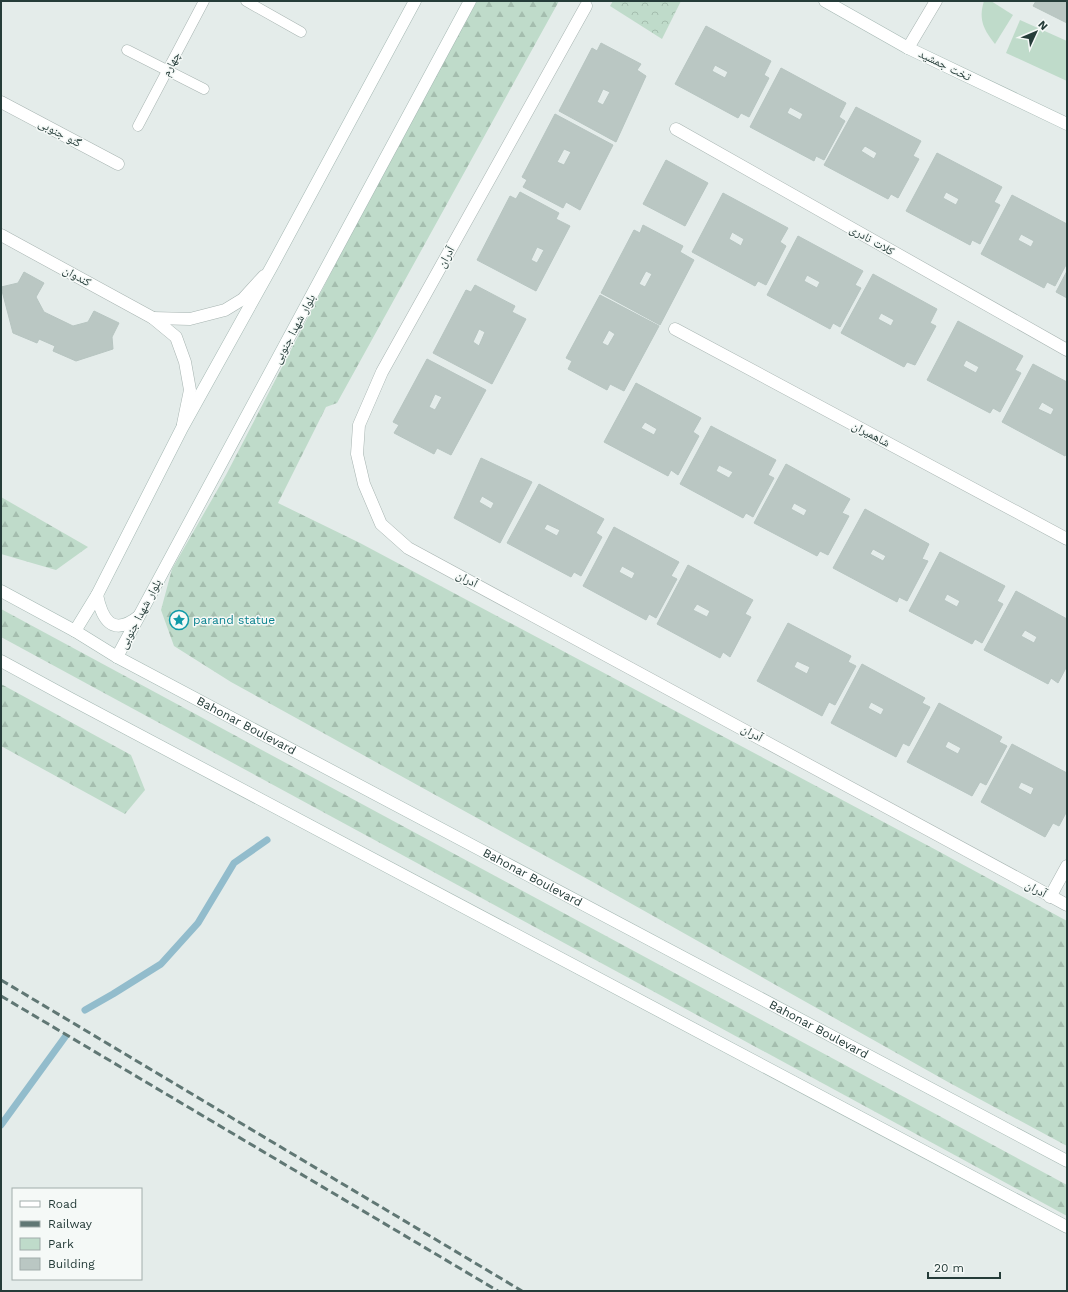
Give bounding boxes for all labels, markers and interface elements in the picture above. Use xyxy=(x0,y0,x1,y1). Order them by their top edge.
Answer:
north arrow xyxy=(1016,12,1056,52)
text: N xyxy=(1035,18,1050,33)
street label: تخت جمشید xyxy=(916,46,974,84)
street label: چهارم xyxy=(159,49,184,79)
street label: گنو جنوبی xyxy=(36,116,84,150)
street label: کلات نادری xyxy=(847,222,897,258)
street label: آدران xyxy=(434,243,458,270)
street label: کندوان xyxy=(61,263,93,289)
street label: بلوار شهدا جنوبی xyxy=(270,292,319,366)
street label: شاهمیران xyxy=(849,418,892,450)
street label: آدران xyxy=(454,568,481,591)
street label: بلوار شهدا جنوبی xyxy=(116,577,165,651)
place icon: parand statue xyxy=(168,609,190,631)
place label: parand statue xyxy=(193,613,275,627)
street label: Bahonar Boulevard xyxy=(194,694,298,758)
street label: آدران xyxy=(739,721,766,745)
street label: Bahonar Boulevard xyxy=(481,845,585,910)
street label: آدران xyxy=(1023,877,1050,901)
street label: Bahonar Boulevard xyxy=(767,997,871,1061)
legend xyxy=(12,1188,142,1280)
text: Road xyxy=(48,1197,77,1211)
text: Railway xyxy=(48,1217,93,1231)
text: Park xyxy=(48,1237,74,1251)
scale bar xyxy=(928,1254,1000,1280)
text: Building xyxy=(48,1257,95,1271)
text: 20 m xyxy=(934,1261,964,1275)

